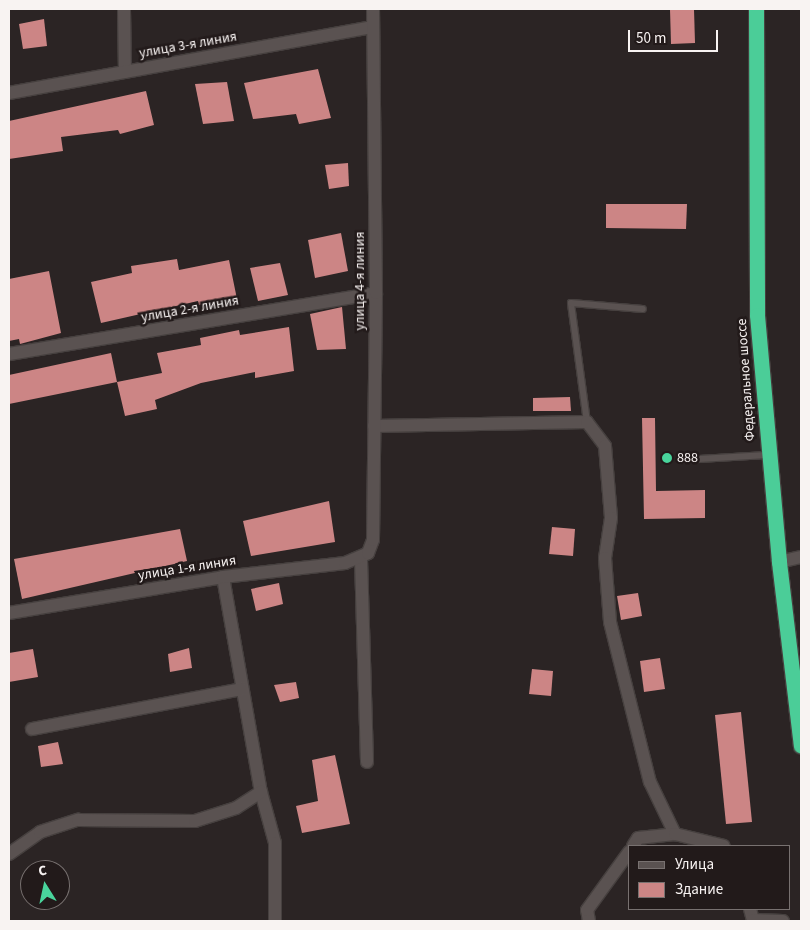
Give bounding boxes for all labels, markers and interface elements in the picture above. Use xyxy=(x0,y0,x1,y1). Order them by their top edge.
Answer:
scale bar xyxy=(630,20,720,52)
street label: улица 3-я линия xyxy=(138,28,238,62)
text: 50 m xyxy=(636,28,666,49)
street label: улица 4-я линия xyxy=(352,231,368,331)
street label: улица 2-я линия xyxy=(140,292,240,326)
street label: Федеральное шоссе xyxy=(733,318,759,442)
place label: 888 xyxy=(677,450,698,466)
marker: 888 xyxy=(661,452,673,464)
street label: улица 1-я линия xyxy=(137,552,237,584)
legend xyxy=(628,845,790,910)
text: Улица xyxy=(675,854,714,875)
north arrow xyxy=(20,860,70,910)
text: С xyxy=(37,861,48,882)
text: Здание xyxy=(675,879,723,900)

